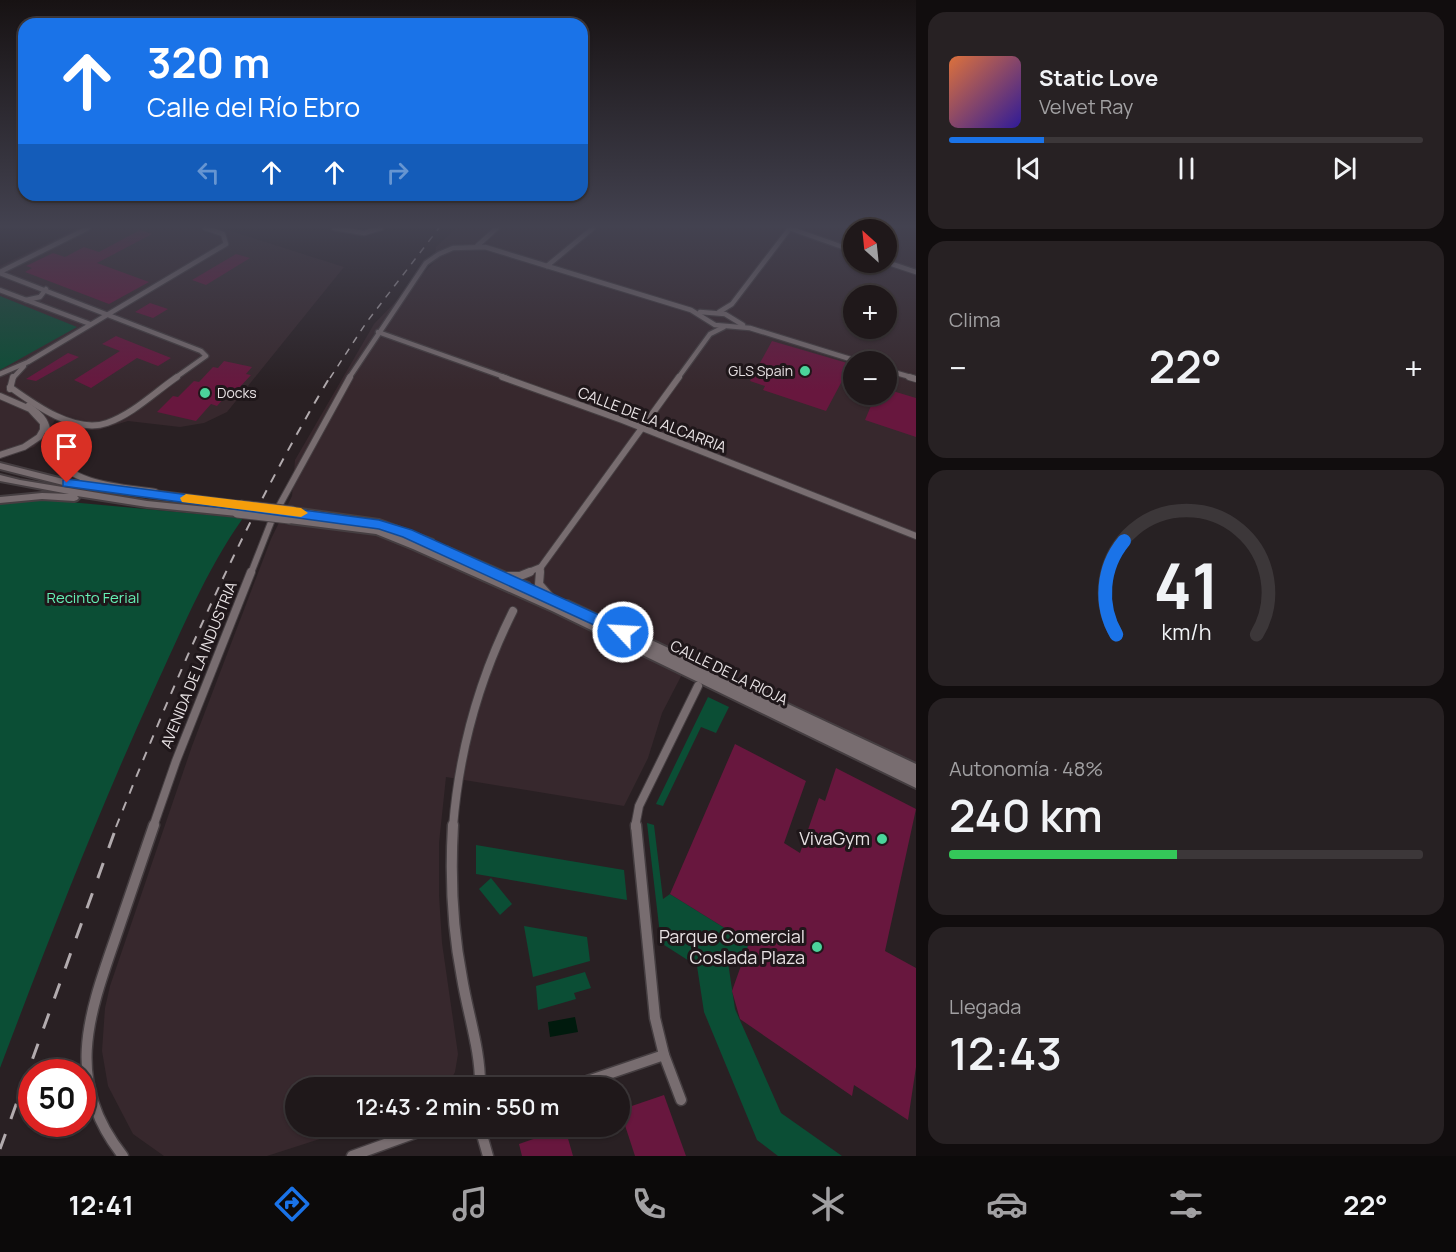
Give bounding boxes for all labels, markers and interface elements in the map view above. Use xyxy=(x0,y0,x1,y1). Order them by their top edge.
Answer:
text: 320 m xyxy=(147,33,270,91)
icon: ahead xyxy=(48,42,126,120)
text: Static Love xyxy=(1039,63,1158,93)
text: Calle del Río Ebro xyxy=(147,88,360,125)
text: Velvet Ray xyxy=(1039,93,1133,120)
icon: previous xyxy=(1012,152,1045,185)
icon: pause xyxy=(1170,152,1203,185)
icon: next xyxy=(1328,152,1361,185)
icon: left xyxy=(192,156,225,189)
icon: ahead xyxy=(255,156,288,189)
icon: ahead xyxy=(318,156,351,189)
icon: right xyxy=(381,156,414,189)
north arrow xyxy=(843,219,897,273)
map controls xyxy=(843,219,897,405)
button: + xyxy=(843,285,897,339)
text: Clima xyxy=(949,306,1001,333)
text: 22° xyxy=(1149,335,1222,397)
text: − xyxy=(949,345,967,390)
text: + xyxy=(1404,345,1423,390)
button: − xyxy=(843,351,897,405)
place label: GLS Spain xyxy=(728,361,793,380)
marker: GLS Spain xyxy=(798,364,812,378)
street label: CALLE DE LA ALCARRIA xyxy=(575,381,730,458)
place label: Docks xyxy=(217,383,257,402)
marker: Docks xyxy=(198,386,212,400)
pin xyxy=(41,421,92,483)
icon: arrive xyxy=(50,430,83,463)
text: 41 xyxy=(1153,542,1219,628)
street label: AVENIDA DE LA INDUSTRIA xyxy=(155,578,242,751)
park label: Recinto Ferial xyxy=(46,587,140,608)
position arrow xyxy=(591,600,655,664)
text: km/h xyxy=(1161,617,1211,646)
street label: CALLE DE LA RIOJA xyxy=(667,635,792,710)
text: Autonomía · 48% xyxy=(949,755,1103,782)
text: 240 km xyxy=(949,784,1103,846)
place label: VivaGym xyxy=(799,826,870,850)
marker: VivaGym xyxy=(875,832,889,846)
place label: Parque Comercial Coslada Plaza xyxy=(659,924,805,969)
marker: Parque Comercial Coslada Plaza xyxy=(810,940,824,954)
text: Llegada xyxy=(949,993,1021,1020)
text: 12:43 xyxy=(949,1022,1062,1084)
speed limit sign: 50 xyxy=(18,1059,96,1137)
text: 12:43 · 2 min · 550 m xyxy=(356,1092,559,1122)
icon: directions xyxy=(271,1183,313,1225)
icon: music xyxy=(449,1183,491,1225)
icon: phone xyxy=(628,1183,670,1225)
icon: climate xyxy=(807,1183,849,1225)
icon: car xyxy=(986,1183,1028,1225)
icon: filters xyxy=(1165,1183,1207,1225)
text: 12:41 xyxy=(68,1186,134,1223)
text: 22° xyxy=(1343,1186,1388,1223)

